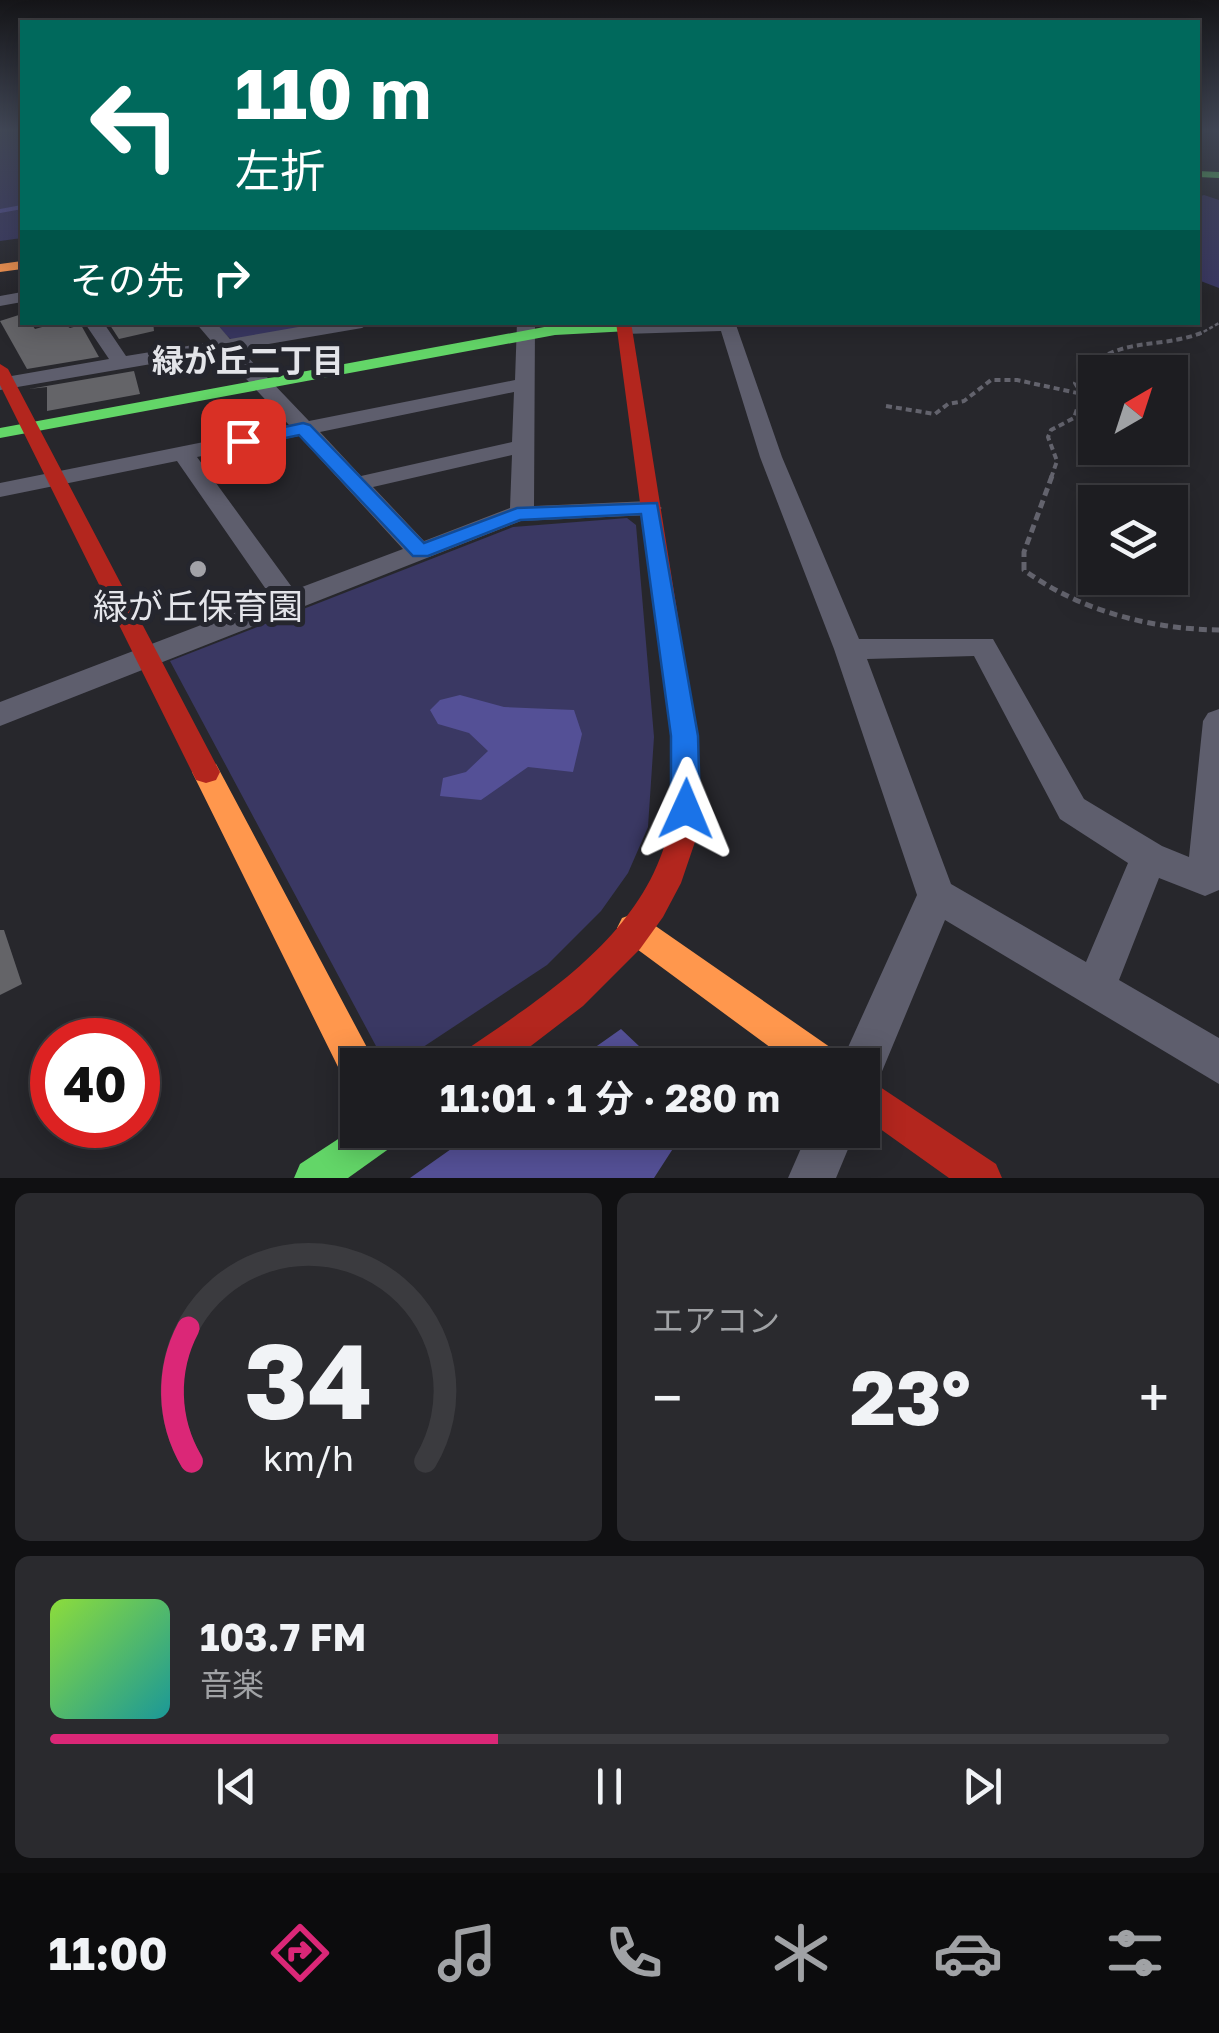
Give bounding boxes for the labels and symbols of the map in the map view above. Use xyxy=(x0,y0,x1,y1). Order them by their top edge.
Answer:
district label: 緑が丘二丁目 xyxy=(152,341,344,379)
north arrow xyxy=(1078,355,1188,465)
pin xyxy=(201,399,286,484)
marker: 緑が丘保育園 xyxy=(187,558,209,580)
place label: 緑が丘保育園 xyxy=(93,585,303,627)
position arrow xyxy=(634,757,738,861)
speed limit sign: 40 xyxy=(30,1018,160,1148)

